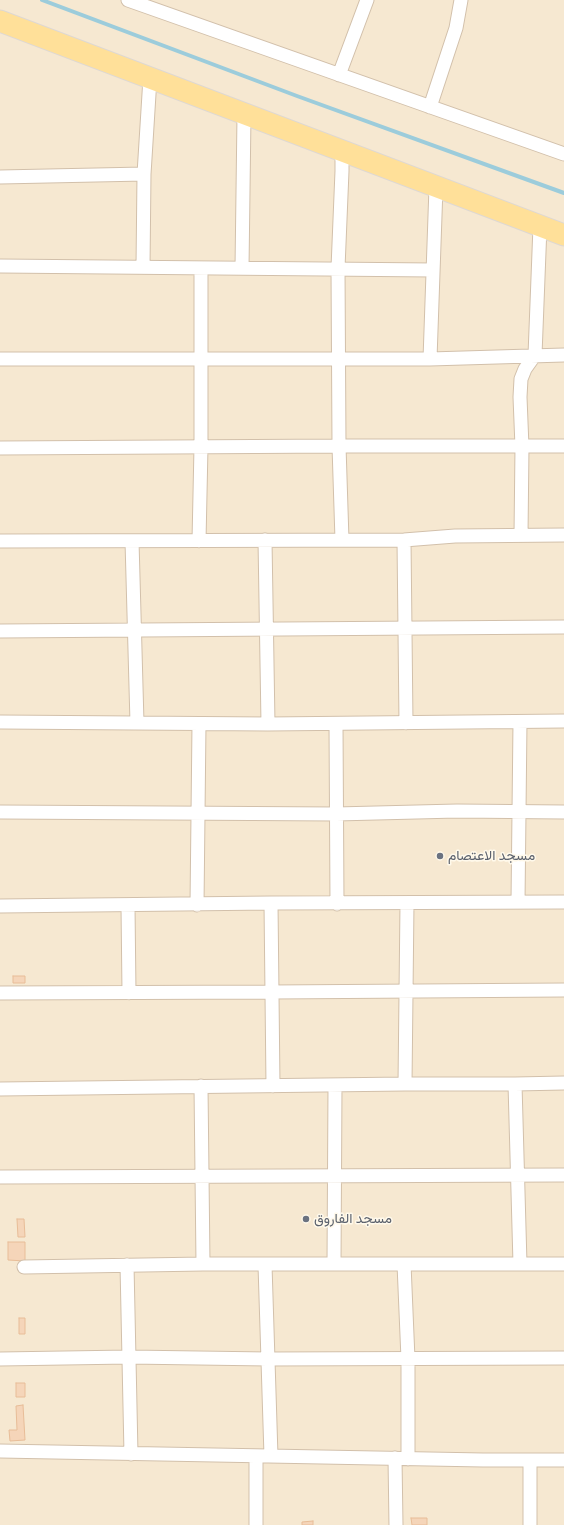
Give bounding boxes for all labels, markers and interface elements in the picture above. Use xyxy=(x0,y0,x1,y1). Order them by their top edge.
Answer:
place label: مسجد الاعتصام xyxy=(448,848,535,864)
marker: مسجد الاعتصام xyxy=(435,851,445,861)
place label: مسجد الفاروق xyxy=(314,1211,392,1227)
marker: مسجد الفاروق xyxy=(301,1214,311,1224)

